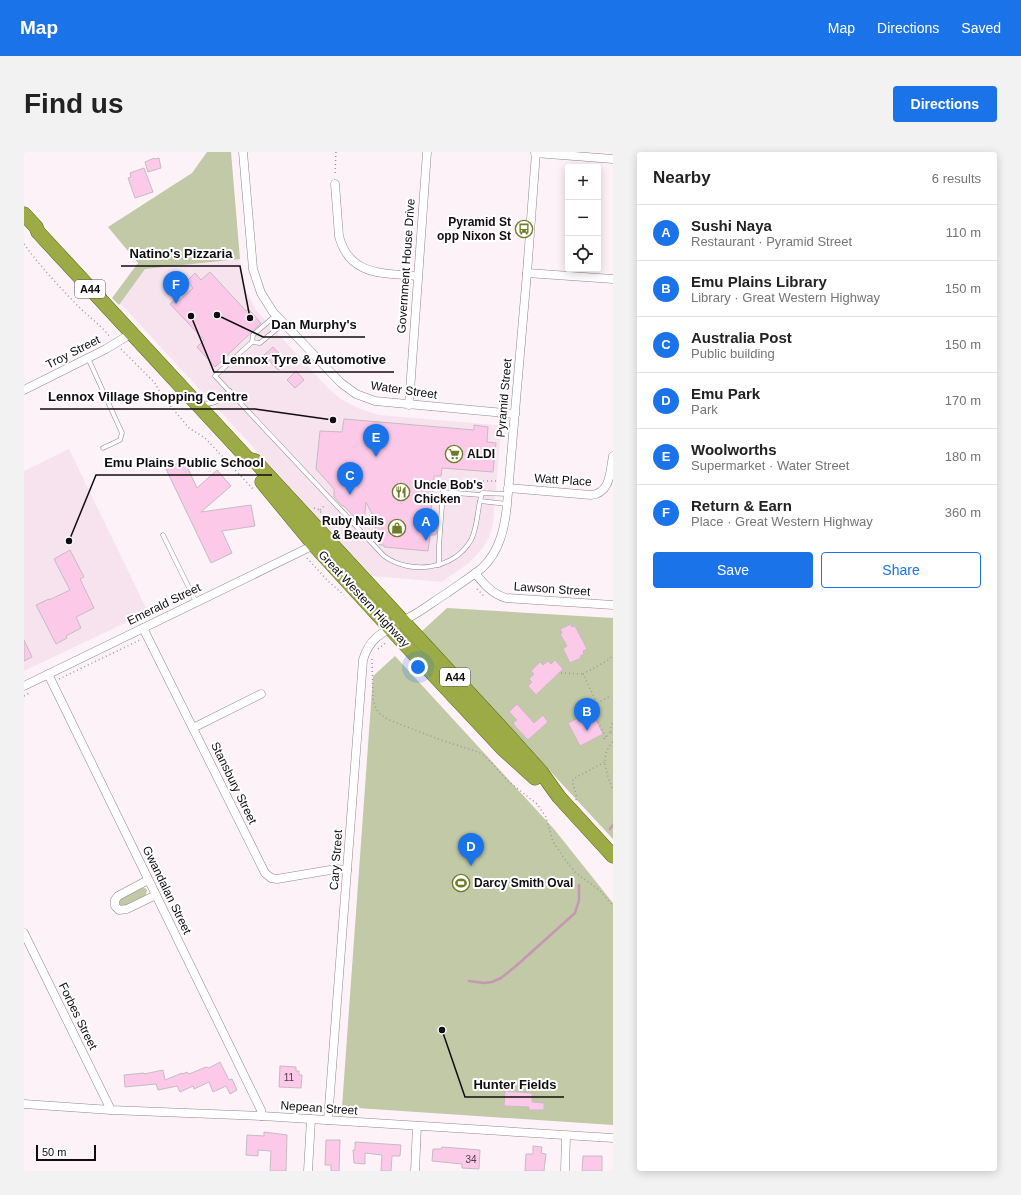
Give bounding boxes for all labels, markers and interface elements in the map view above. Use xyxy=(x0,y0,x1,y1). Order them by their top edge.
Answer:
text: Map xyxy=(20,17,58,38)
text: Map xyxy=(828,20,855,36)
text: Directions xyxy=(877,20,939,36)
text: Saved xyxy=(961,20,1001,36)
button: Directions xyxy=(893,86,997,122)
text: Find us xyxy=(24,88,124,119)
map controls xyxy=(565,164,601,272)
button: + xyxy=(565,164,601,200)
text: Nearby xyxy=(653,168,711,187)
text: 6 results xyxy=(932,171,981,186)
street label: Government House Drive xyxy=(394,198,418,334)
button: − xyxy=(565,200,601,236)
place label: Pyramid St opp Nixon St xyxy=(437,215,511,243)
text: Sushi Naya xyxy=(691,217,772,234)
bus stop icon: Pyramid St opp Nixon St xyxy=(514,219,534,239)
text: A xyxy=(661,225,671,240)
text: 110 m xyxy=(946,225,981,240)
text: Restaurant · Pyramid Street xyxy=(691,234,852,249)
button: locate xyxy=(565,236,601,272)
callout: Natino's Pizzaria xyxy=(121,241,240,266)
text: Natino's Pizzaria xyxy=(130,246,233,261)
pin: F xyxy=(163,271,189,304)
text: Emu Plains Library xyxy=(691,273,827,290)
road number: A44 xyxy=(75,280,105,298)
text: B xyxy=(661,281,671,296)
text: 150 m xyxy=(945,281,981,296)
text: Library · Great Western Highway xyxy=(691,290,880,305)
callout: Dan Murphy's xyxy=(263,312,365,337)
text: Dan Murphy's xyxy=(271,317,357,332)
text: Australia Post xyxy=(691,329,792,346)
street label: Troy Street xyxy=(44,332,103,372)
text: C xyxy=(661,337,671,352)
text: 150 m xyxy=(945,337,981,352)
text: Public building xyxy=(691,346,775,361)
callout: Lennox Tyre & Automotive xyxy=(214,347,394,372)
text: Lennox Tyre & Automotive xyxy=(222,352,386,367)
street label: Pyramid Street xyxy=(494,357,514,438)
street label: Water Street xyxy=(370,378,439,402)
callout: Lennox Village Shopping Centre xyxy=(40,384,255,409)
text: Emu Park xyxy=(691,385,760,402)
text: Lennox Village Shopping Centre xyxy=(48,389,248,404)
text: D xyxy=(661,393,671,408)
text: 170 m xyxy=(945,393,981,408)
text: Park xyxy=(691,402,718,417)
pin: E xyxy=(363,424,389,457)
text: Woolworths xyxy=(691,441,777,458)
supermarket icon: ALDI xyxy=(444,444,464,464)
place label: ALDI xyxy=(467,447,495,461)
text: E xyxy=(662,449,670,464)
text: 180 m xyxy=(945,449,981,464)
callout: Emu Plains Public School xyxy=(96,450,272,475)
text: Emu Plains Public School xyxy=(104,455,264,470)
text: Supermarket · Water Street xyxy=(691,458,849,473)
pin: C xyxy=(337,462,363,495)
street label: Watt Place xyxy=(534,471,593,489)
place label: Uncle Bob's Chicken xyxy=(414,478,483,506)
restaurant icon: Uncle Bob's Chicken xyxy=(391,482,411,502)
text: Return & Earn xyxy=(691,497,792,514)
text: F xyxy=(662,505,670,520)
text: 360 m xyxy=(945,505,981,520)
pin: A xyxy=(413,508,439,541)
place label: Ruby Nails & Beauty xyxy=(322,514,384,542)
text: Place · Great Western Highway xyxy=(691,514,873,529)
shop icon: Ruby Nails & Beauty xyxy=(387,518,407,538)
street label: Great Western Highway xyxy=(316,548,412,650)
button: Save xyxy=(653,552,813,588)
button: Share xyxy=(821,552,981,588)
street label: Lawson Street xyxy=(513,579,591,599)
street label: Emerald Street xyxy=(125,580,204,628)
your location xyxy=(408,657,428,677)
road number: A44 xyxy=(440,668,470,686)
pin: B xyxy=(574,698,600,731)
street label: Stansbury Street xyxy=(208,740,260,827)
street label: Cary Street xyxy=(327,829,345,891)
pin: D xyxy=(458,833,484,866)
street label: Gwandalan Street xyxy=(140,844,195,937)
sports icon: Darcy Smith Oval xyxy=(451,873,471,893)
place label: Darcy Smith Oval xyxy=(474,876,573,890)
street label: Forbes Street xyxy=(56,980,101,1052)
house number: 11 xyxy=(284,1072,295,1083)
callout: Hunter Fields xyxy=(465,1072,564,1097)
text: Hunter Fields xyxy=(473,1077,557,1092)
street label: Nepean Street xyxy=(280,1098,359,1118)
scale bar xyxy=(36,1143,96,1162)
text: 50 m xyxy=(42,1146,66,1158)
house number: 34 xyxy=(465,1154,477,1165)

